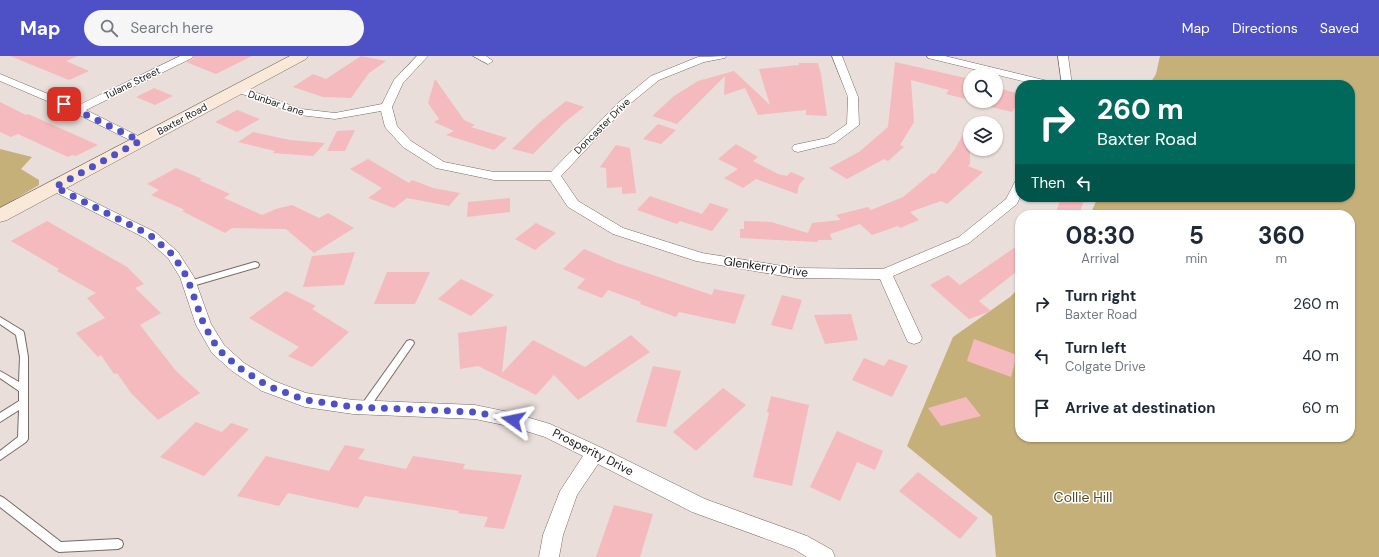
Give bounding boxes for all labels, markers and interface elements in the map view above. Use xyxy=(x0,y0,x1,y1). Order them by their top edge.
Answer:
search box xyxy=(84,10,364,46)
text: Map xyxy=(20,16,60,41)
icon: search xyxy=(98,17,120,39)
text: Search here xyxy=(130,18,213,38)
text: Map xyxy=(1182,19,1210,37)
text: Directions xyxy=(1232,19,1298,37)
text: Saved xyxy=(1320,19,1359,37)
street label: Tulane Street xyxy=(102,64,162,102)
map controls xyxy=(963,68,1003,156)
button: search xyxy=(963,68,1003,108)
pin xyxy=(47,87,81,121)
street label: Dunbar Lane xyxy=(246,87,306,119)
text: 260 m xyxy=(1097,91,1184,128)
icon: arrive xyxy=(53,93,75,115)
street label: Doncaster Drive xyxy=(571,95,633,157)
icon: right xyxy=(1031,96,1083,148)
street label: Baxter Road xyxy=(154,100,210,138)
button: layers xyxy=(963,116,1003,156)
text: Baxter Road xyxy=(1097,127,1197,151)
icon: left xyxy=(1073,172,1095,194)
text: Then xyxy=(1031,173,1065,193)
text: 08:30 xyxy=(1065,220,1135,251)
text: 5 xyxy=(1189,220,1204,251)
text: 360 xyxy=(1258,220,1305,251)
text: Arrival xyxy=(1081,250,1119,267)
text: min xyxy=(1185,250,1208,267)
text: m xyxy=(1275,250,1287,267)
street label: Glenkerry Drive xyxy=(723,253,809,281)
text: Turn right xyxy=(1065,286,1136,306)
icon: right xyxy=(1031,293,1053,315)
text: 260 m xyxy=(1293,294,1339,314)
text: Baxter Road xyxy=(1065,306,1137,323)
text: Turn left xyxy=(1065,338,1126,358)
icon: left xyxy=(1031,345,1053,367)
text: 40 m xyxy=(1302,346,1339,366)
text: Colgate Drive xyxy=(1065,358,1146,375)
icon: arrive xyxy=(1031,397,1053,419)
text: Arrive at destination xyxy=(1065,398,1216,418)
text: 60 m xyxy=(1302,398,1339,418)
position arrow xyxy=(492,399,534,441)
street label: Prosperity Drive xyxy=(550,425,636,479)
park label: Collie Hill xyxy=(1054,488,1112,506)

